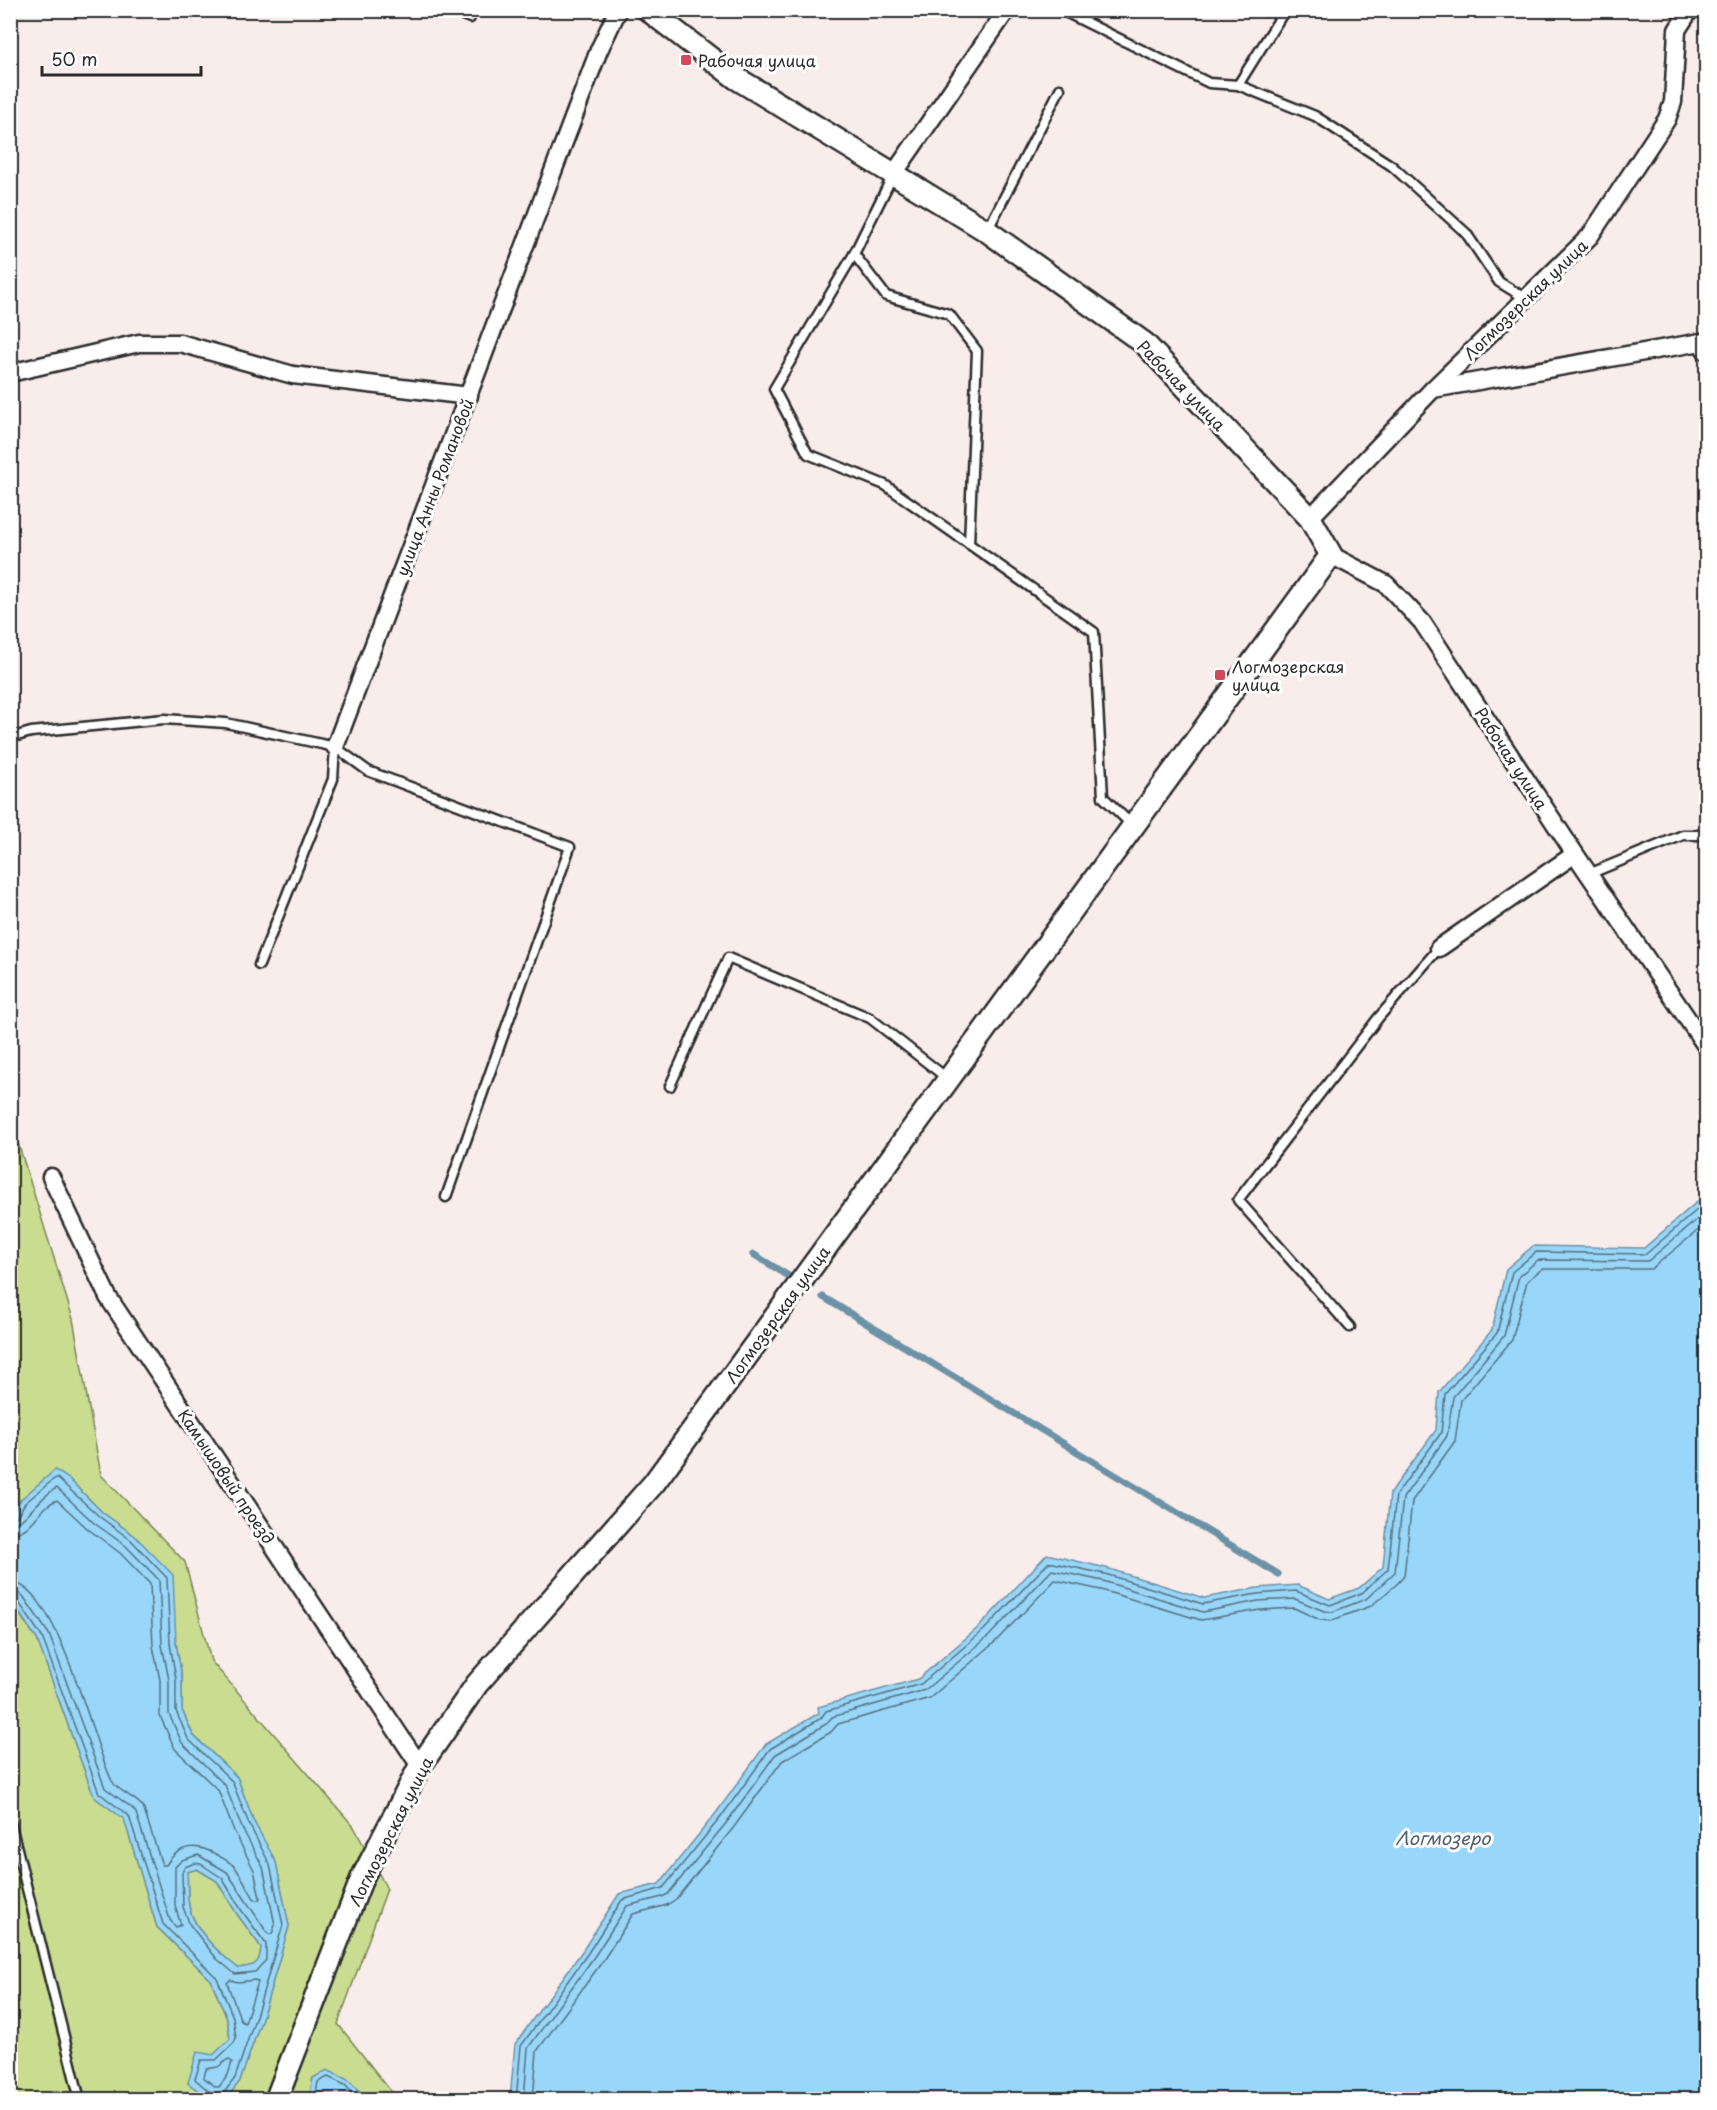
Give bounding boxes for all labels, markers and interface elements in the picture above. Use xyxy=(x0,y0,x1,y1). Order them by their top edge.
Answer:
scale bar xyxy=(42,39,201,77)
text: 50 m xyxy=(51,45,98,72)
place label: Рабочая улица xyxy=(698,48,816,72)
marker: Рабочая улица xyxy=(679,53,693,67)
street label: Логмозерская улица xyxy=(1458,233,1592,365)
street label: Рабочая улица xyxy=(1132,334,1232,436)
street label: улица Анны Романовой xyxy=(389,395,479,579)
place label: Логмозерская улица xyxy=(1232,654,1344,696)
marker: Логмозерская улица xyxy=(1213,668,1227,682)
street label: Рабочая улица xyxy=(1470,702,1554,814)
street label: Логмозерская улица xyxy=(719,1240,835,1388)
street label: Камышовый проезд xyxy=(173,1404,281,1548)
street label: Логмозерская улица xyxy=(342,1752,438,1910)
water label: Логмозеро xyxy=(1396,1824,1491,1851)

